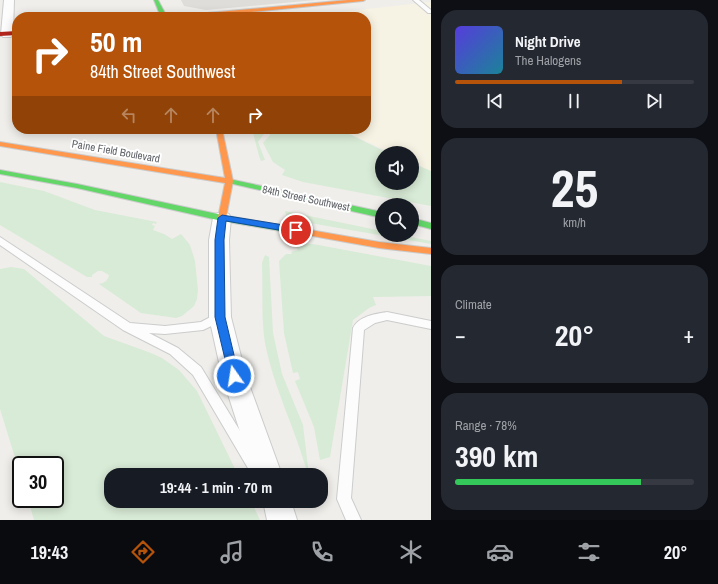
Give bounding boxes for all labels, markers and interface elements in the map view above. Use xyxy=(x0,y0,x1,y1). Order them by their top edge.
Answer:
text: 50 m xyxy=(90,23,142,61)
icon: right xyxy=(24,28,76,80)
text: Night Drive xyxy=(515,31,581,52)
text: The Halogens xyxy=(515,52,581,69)
text: 84th Street Southwest xyxy=(90,59,235,84)
icon: previous xyxy=(484,90,506,112)
icon: pause xyxy=(563,90,585,112)
icon: next xyxy=(643,90,665,112)
icon: left xyxy=(118,104,140,126)
icon: ahead xyxy=(160,104,182,126)
icon: ahead xyxy=(202,104,224,126)
icon: right xyxy=(244,104,266,126)
street label: Paine Field Boulevard xyxy=(71,136,161,166)
map controls xyxy=(375,146,419,242)
button: sound xyxy=(375,146,419,190)
text: 25 xyxy=(551,153,598,223)
street label: 84th Street Southwest xyxy=(261,182,351,214)
button: search xyxy=(375,198,419,242)
pin xyxy=(279,213,313,247)
text: km/h xyxy=(563,214,586,231)
icon: arrive xyxy=(285,219,307,241)
text: Climate xyxy=(455,296,492,313)
text: 20° xyxy=(555,315,594,355)
text: − xyxy=(455,320,466,350)
text: + xyxy=(683,320,694,350)
position arrow xyxy=(213,355,255,397)
text: Range · 78% xyxy=(455,417,517,434)
text: 390 km xyxy=(455,436,538,476)
speed limit sign: 30 xyxy=(12,456,64,508)
text: 19:44 · 1 min · 70 m xyxy=(160,477,272,498)
icon: directions xyxy=(129,538,157,566)
icon: music xyxy=(218,538,246,566)
icon: phone xyxy=(308,538,336,566)
icon: climate xyxy=(397,538,425,566)
icon: car xyxy=(486,538,514,566)
icon: filters xyxy=(575,538,603,566)
text: 19:43 xyxy=(31,540,68,565)
text: 20° xyxy=(664,540,687,565)

